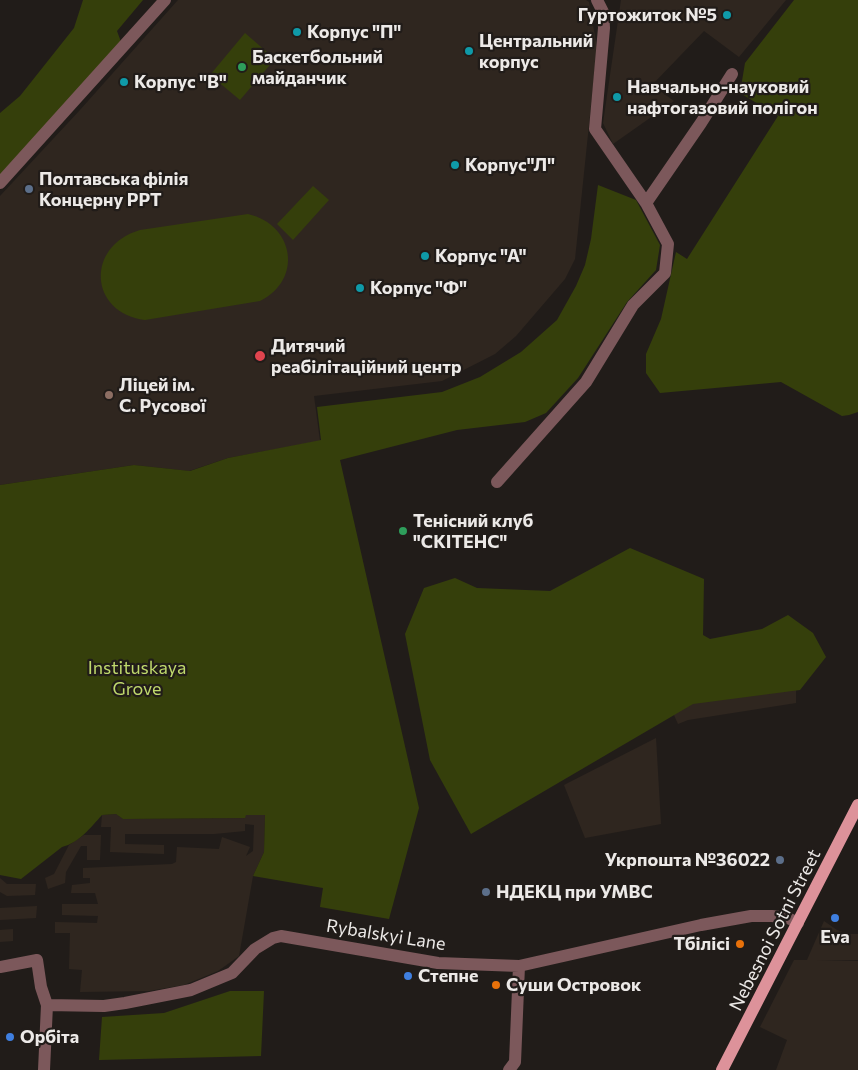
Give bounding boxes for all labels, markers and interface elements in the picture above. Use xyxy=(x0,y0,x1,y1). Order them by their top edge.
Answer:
place label: Гуртожиток №5 xyxy=(578,4,717,26)
marker: Гуртожиток №5 xyxy=(721,9,733,21)
place label: Корпус "П" xyxy=(307,21,401,43)
marker: Корпус "П" xyxy=(291,26,303,38)
place label: Центральний корпус xyxy=(479,30,593,72)
marker: Центральний корпус xyxy=(463,45,475,57)
place label: Баскетбольний майданчик xyxy=(252,46,383,88)
marker: Баскетбольний майданчик xyxy=(236,61,248,73)
place label: Корпус "В" xyxy=(134,71,227,93)
marker: Корпус "В" xyxy=(118,76,130,88)
place label: Навчально-науковий нафтогазовий полігон xyxy=(627,76,818,118)
marker: Навчально-науковий нафтогазовий полігон xyxy=(611,91,623,103)
place label: Корпус"Л" xyxy=(465,154,555,176)
marker: Корпус"Л" xyxy=(449,159,461,171)
place label: Полтавська філія Концерну РРТ xyxy=(39,168,189,210)
marker: Полтавська філія Концерну РРТ xyxy=(23,183,35,195)
place label: Корпус "А" xyxy=(435,245,527,267)
marker: Корпус "А" xyxy=(419,250,431,262)
place label: Корпус "Ф" xyxy=(370,277,467,299)
marker: Корпус "Ф" xyxy=(354,282,366,294)
place label: Дитячий реабілітаційний центр xyxy=(271,335,461,378)
marker: Дитячий реабілітаційний центр xyxy=(253,349,267,363)
place label: Ліцей ім. С. Русової xyxy=(119,374,206,416)
marker: Ліцей ім. С. Русової xyxy=(103,389,115,401)
place label: Тенісний клуб "СКІТЕНС" xyxy=(413,510,533,552)
marker: Тенісний клуб "СКІТЕНС" xyxy=(397,525,409,537)
park label: Іnstituskaya Grove xyxy=(88,657,186,700)
street label: Nebesnoi Sotni Street xyxy=(725,846,825,1014)
place label: Укрпошта №36022 xyxy=(605,849,770,871)
marker: Укрпошта №36022 xyxy=(774,854,786,866)
place label: НДЕКЦ при УМВС xyxy=(496,881,653,903)
marker: НДЕКЦ при УМВС xyxy=(480,886,492,898)
marker: Eva xyxy=(829,912,841,924)
street label: Rybalskyi Lane xyxy=(325,915,447,955)
place label: Eva xyxy=(820,926,850,948)
place label: Тбілісі xyxy=(674,933,730,955)
marker: Тбілісі xyxy=(734,938,746,950)
place label: Степне xyxy=(418,965,478,987)
marker: Степне xyxy=(402,970,414,982)
place label: Суши Островок xyxy=(506,974,641,996)
marker: Суши Островок xyxy=(490,979,502,991)
place label: Орбіта xyxy=(20,1026,79,1048)
marker: Орбіта xyxy=(4,1031,16,1043)

